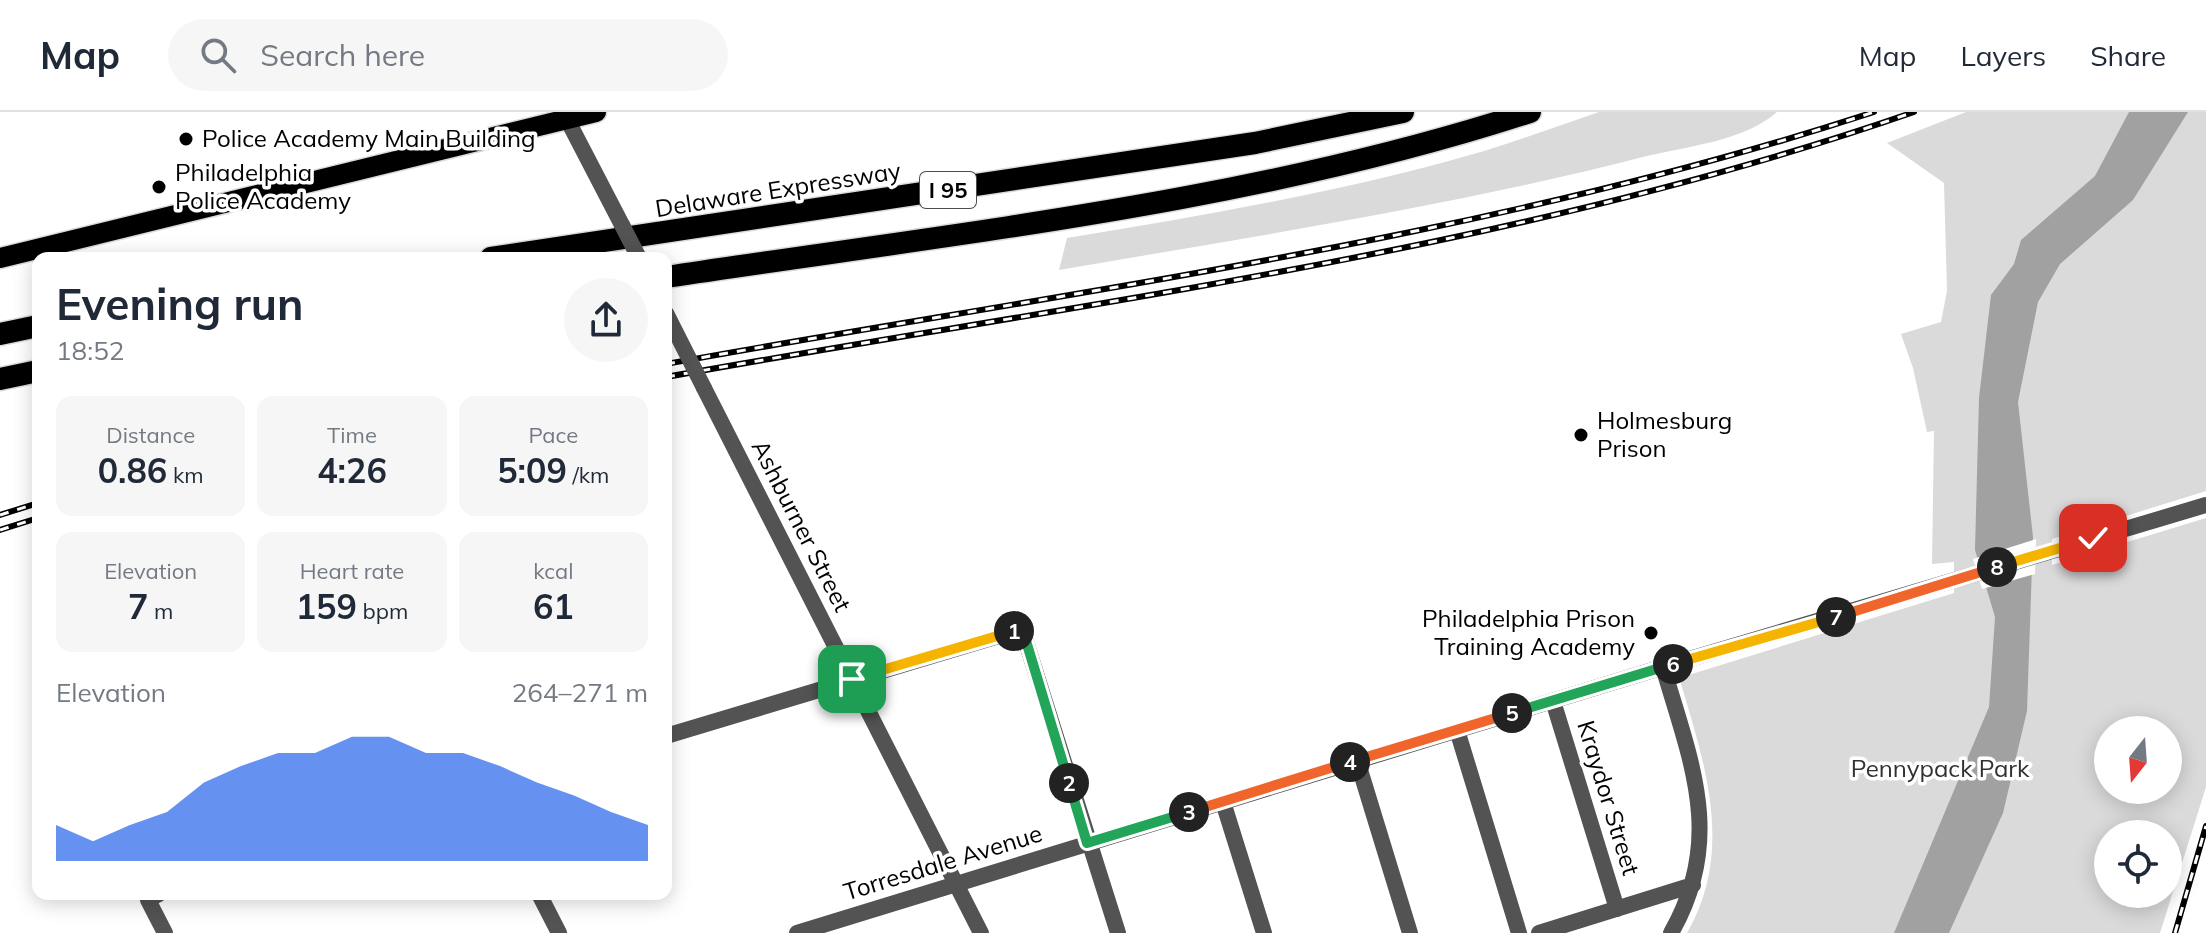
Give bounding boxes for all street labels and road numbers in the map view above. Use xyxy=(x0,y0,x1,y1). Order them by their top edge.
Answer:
street label: Delaware Expressway xyxy=(653,155,903,223)
road number: I 95 xyxy=(920,172,976,208)
street label: Ashburner Street xyxy=(746,435,858,617)
street label: Kraydor Street xyxy=(1571,717,1647,879)
street label: Torresdale Avenue xyxy=(840,818,1046,907)

